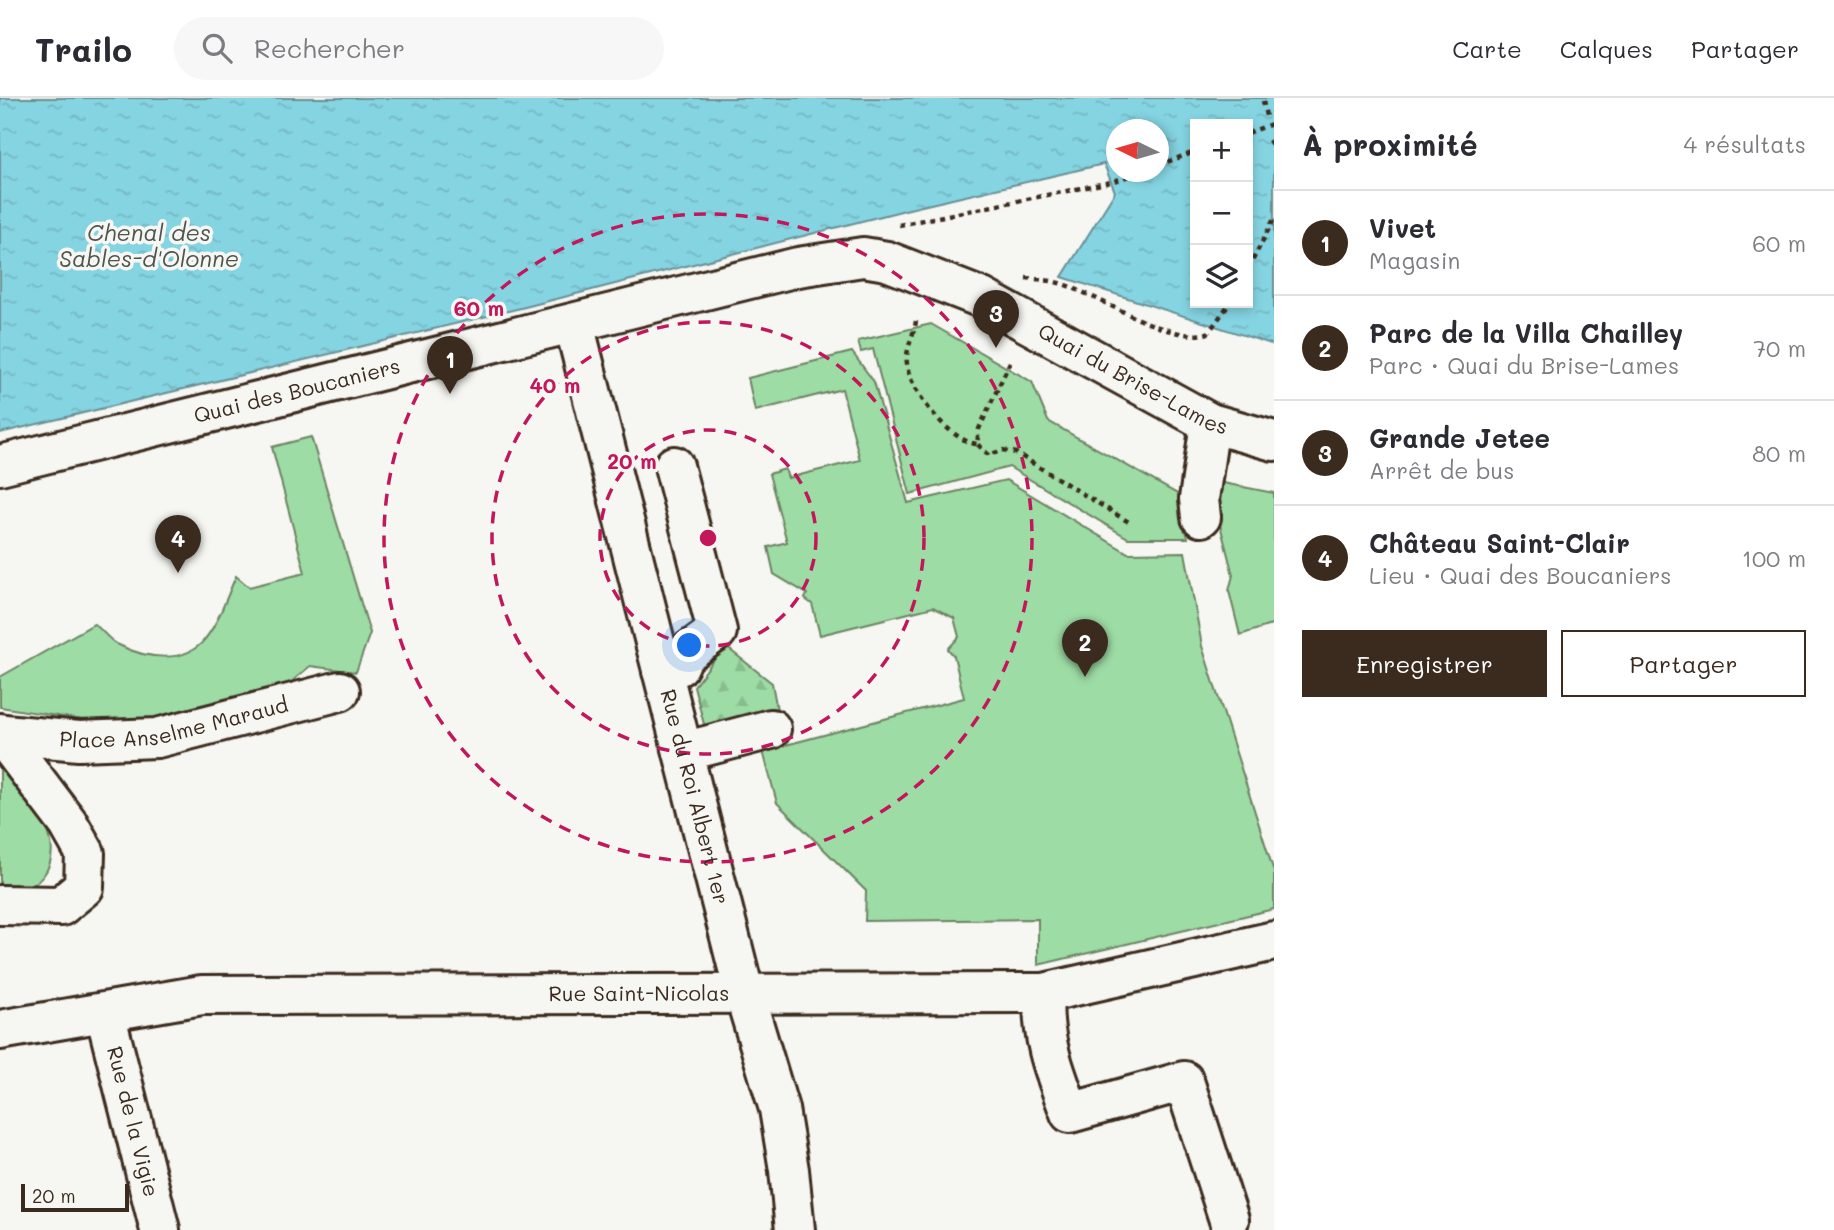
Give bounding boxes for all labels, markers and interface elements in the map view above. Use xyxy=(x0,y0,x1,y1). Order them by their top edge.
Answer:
search box xyxy=(174,17,664,80)
text: Trailo xyxy=(35,27,132,70)
icon: search xyxy=(198,29,236,67)
text: Rechercher xyxy=(254,31,405,65)
text: Carte xyxy=(1452,33,1522,64)
text: Calques xyxy=(1560,33,1653,64)
text: Partager xyxy=(1691,33,1799,64)
north arrow xyxy=(1106,119,1169,182)
map controls xyxy=(1190,119,1253,308)
button: + xyxy=(1190,119,1253,182)
text: À proximité xyxy=(1302,124,1478,164)
text: 4 résultats xyxy=(1684,129,1806,159)
button: − xyxy=(1190,182,1253,245)
text: Vivet xyxy=(1369,211,1436,245)
water label: Chenal des Sables-d'Olonne xyxy=(59,217,239,273)
text: 1 xyxy=(1320,228,1330,258)
text: 60 m xyxy=(1752,228,1806,258)
button: layers xyxy=(1190,245,1253,308)
text: Magasin xyxy=(1369,245,1460,275)
pin: 3 xyxy=(973,290,1019,348)
text: 60 m xyxy=(454,294,504,321)
street label: Quai du Brise-Lames xyxy=(1034,316,1231,439)
text: Parc de la Villa Chailley xyxy=(1369,316,1683,350)
text: 2 xyxy=(1319,333,1331,363)
text: 70 m xyxy=(1753,333,1806,363)
pin: 1 xyxy=(427,336,473,394)
text: Parc · Quai du Brise-Lames xyxy=(1369,350,1679,380)
street label: Quai des Boucaniers xyxy=(191,351,403,428)
text: 40 m xyxy=(529,371,581,398)
text: Grande Jetee xyxy=(1369,421,1550,455)
text: 3 xyxy=(1318,438,1332,468)
text: 80 m xyxy=(1752,438,1806,468)
text: 20 m xyxy=(607,447,657,474)
text: Arrêt de bus xyxy=(1369,455,1514,485)
pin: 4 xyxy=(155,515,201,573)
centre of rings xyxy=(696,526,720,550)
text: Château Saint-Clair xyxy=(1369,526,1630,560)
text: 4 xyxy=(1318,543,1332,573)
text: 100 m xyxy=(1742,543,1806,573)
text: Lieu · Quai des Boucaniers xyxy=(1369,560,1671,590)
pin: 2 xyxy=(1062,619,1108,677)
your location xyxy=(672,628,706,662)
button: Enregistrer xyxy=(1302,630,1547,697)
button: Partager xyxy=(1561,630,1806,697)
street label: Rue du Roi Albert 1er xyxy=(655,686,736,907)
street label: Place Anselme Maraud xyxy=(58,690,291,753)
street label: Rue Saint-Nicolas xyxy=(548,979,730,1006)
street label: Rue de la Vigie xyxy=(102,1043,166,1199)
scale bar xyxy=(21,1181,130,1213)
text: 20 m xyxy=(32,1183,76,1208)

